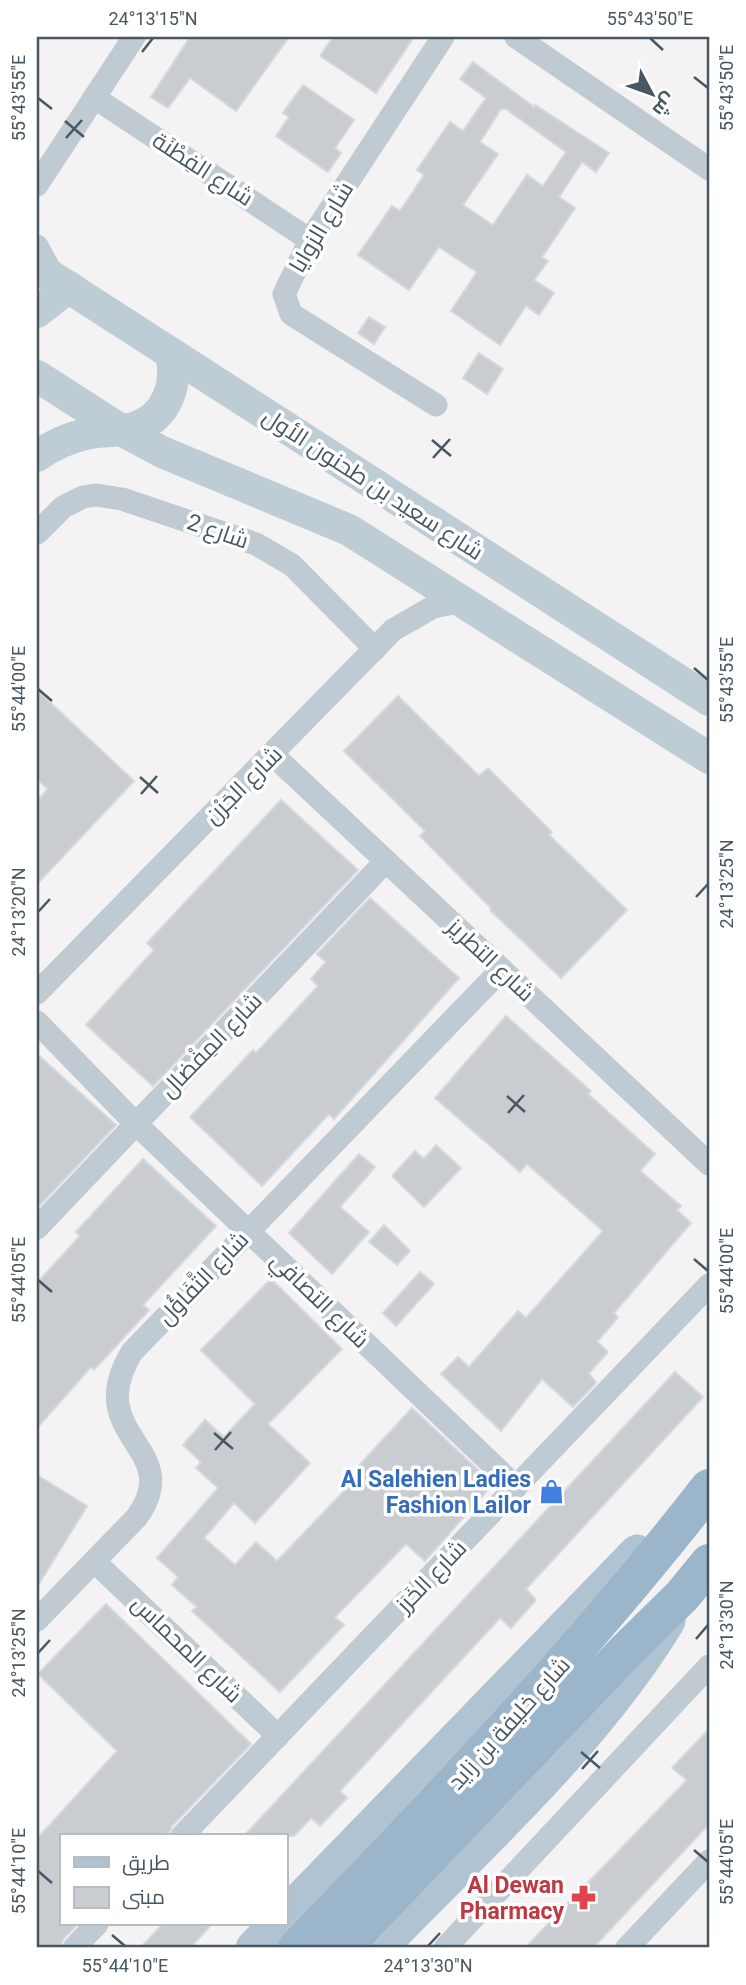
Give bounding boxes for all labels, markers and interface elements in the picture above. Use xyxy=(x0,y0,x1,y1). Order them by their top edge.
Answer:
text: 24°13'15"N xyxy=(108,8,198,29)
text: 55°43'50"E xyxy=(607,8,693,29)
text: 55°43'50"E xyxy=(716,45,737,131)
text: 55°43'55"E xyxy=(8,55,29,141)
north arrow xyxy=(616,60,686,130)
text: ش xyxy=(648,88,681,122)
street label: شارع الفِطْنَة xyxy=(146,127,258,214)
street label: شارع الزوايا xyxy=(284,177,361,279)
street label: شارع سعيد بن طحنون الأول xyxy=(256,403,488,568)
street label: شارع 2 xyxy=(183,508,252,556)
text: 55°43'55"E xyxy=(716,637,737,723)
text: 55°44'00"E xyxy=(8,646,29,732)
street label: شارع الجَرْن xyxy=(199,741,289,831)
text: 24°13'25"N xyxy=(716,839,737,929)
text: 24°13'20"N xyxy=(8,867,29,957)
street label: شارع التطريز xyxy=(439,912,540,1009)
street label: شارع المِفْضال xyxy=(155,988,269,1105)
street label: شارع التَّفَاؤُل xyxy=(151,1225,256,1332)
text: 55°44'00"E xyxy=(716,1228,737,1314)
text: 55°44'05"E xyxy=(8,1237,29,1323)
street label: شارع التصافي xyxy=(262,1247,374,1357)
place label: Al Salehien Ladies Fashion Lailor xyxy=(341,1466,532,1519)
shop icon: Al Salehien Ladies Fashion Lailor xyxy=(537,1478,565,1506)
street label: شارع الخَرَز xyxy=(389,1535,474,1621)
text: 24°13'30"N xyxy=(716,1580,737,1670)
street label: شارع المحماس xyxy=(125,1590,247,1710)
text: 24°13'25"N xyxy=(8,1608,29,1698)
street label: شارع خليفة بن زايد xyxy=(443,1651,577,1797)
text: 55°44'05"E xyxy=(716,1819,737,1905)
text: 55°44'10"E xyxy=(8,1828,29,1914)
legend xyxy=(60,1834,287,1926)
text: طريق xyxy=(122,1851,170,1876)
place label: Al Dewan Pharmacy xyxy=(460,1872,564,1925)
pharmacy icon: Al Dewan Pharmacy xyxy=(570,1884,598,1912)
text: مبنى xyxy=(122,1885,165,1910)
text: 55°44'10"E xyxy=(82,1955,168,1976)
text: 24°13'30"N xyxy=(383,1955,473,1976)

